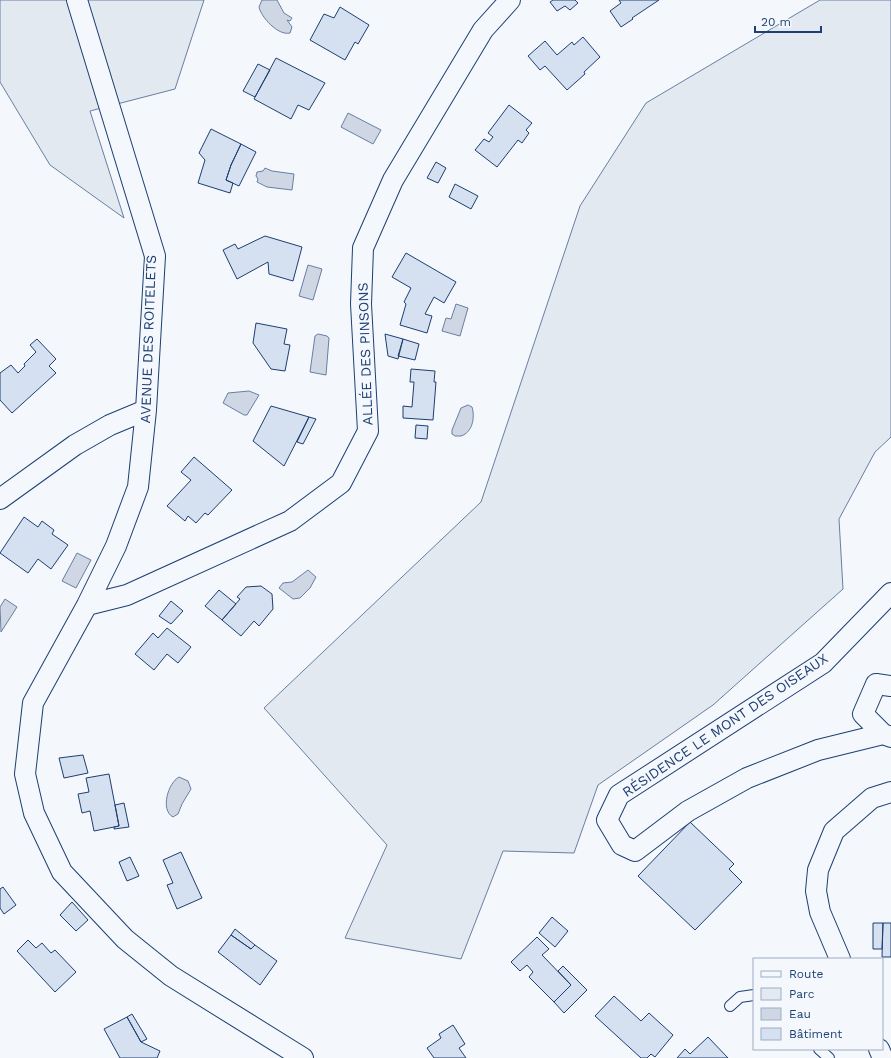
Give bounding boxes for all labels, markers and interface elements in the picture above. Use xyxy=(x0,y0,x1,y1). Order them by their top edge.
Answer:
scale bar xyxy=(755,8,821,34)
text: 20 m xyxy=(761,15,791,29)
street label: AVENUE DES ROITELETS xyxy=(137,254,159,424)
street label: ALLÉE DES PINSONS xyxy=(355,282,375,426)
street label: RÉSIDENCE LE MONT DES OISEAUX xyxy=(619,650,831,800)
legend xyxy=(753,958,883,1050)
text: Route xyxy=(789,967,823,981)
text: Parc xyxy=(789,987,815,1001)
text: Eau xyxy=(789,1007,811,1021)
text: Bâtiment xyxy=(789,1027,842,1041)

